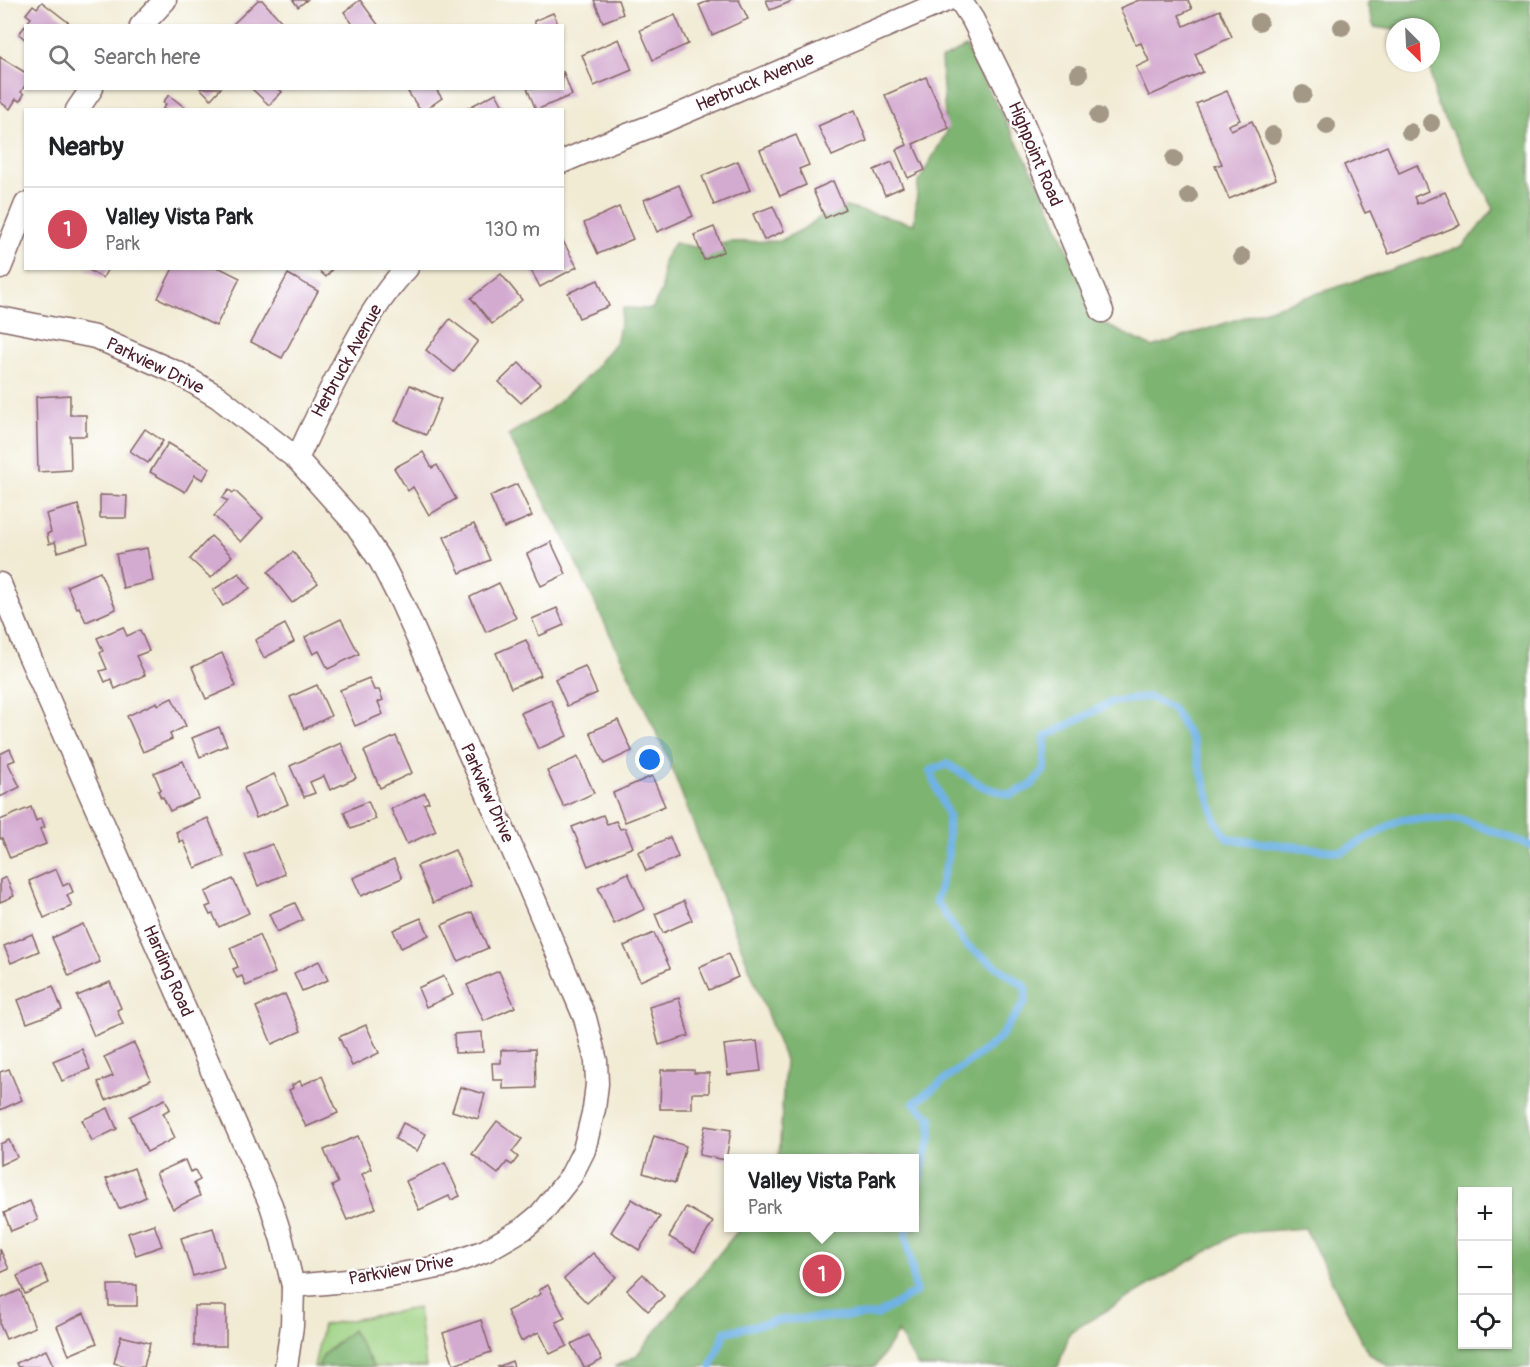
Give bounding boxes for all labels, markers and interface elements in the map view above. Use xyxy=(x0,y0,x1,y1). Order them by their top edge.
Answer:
north arrow xyxy=(1386,18,1440,72)
search box xyxy=(24,24,564,90)
icon: search xyxy=(45,41,78,74)
text: Search here xyxy=(93,43,200,71)
street label: Herbruck Avenue xyxy=(692,47,818,117)
street label: Highpoint Road xyxy=(1003,98,1067,210)
text: Nearby xyxy=(48,131,124,163)
text: Valley Vista Park xyxy=(105,203,253,231)
text: 1 xyxy=(64,217,71,242)
text: 130 m xyxy=(485,217,540,242)
text: Park xyxy=(105,231,140,256)
street label: Herbruck Avenue xyxy=(306,300,388,422)
street label: Parkview Drive xyxy=(102,332,208,400)
street label: Parkview Drive xyxy=(455,740,519,846)
your location xyxy=(635,745,664,774)
street label: Harding Road xyxy=(138,922,198,1020)
popup xyxy=(724,1154,919,1232)
text: Valley Vista Park xyxy=(747,1167,896,1195)
map controls xyxy=(1458,1187,1512,1349)
button: + xyxy=(1458,1187,1512,1241)
text: Park xyxy=(747,1195,782,1220)
button: − xyxy=(1458,1241,1512,1295)
street label: Parkview Drive xyxy=(347,1249,455,1291)
pin: 1 xyxy=(802,1252,842,1296)
button: locate xyxy=(1458,1295,1512,1349)

